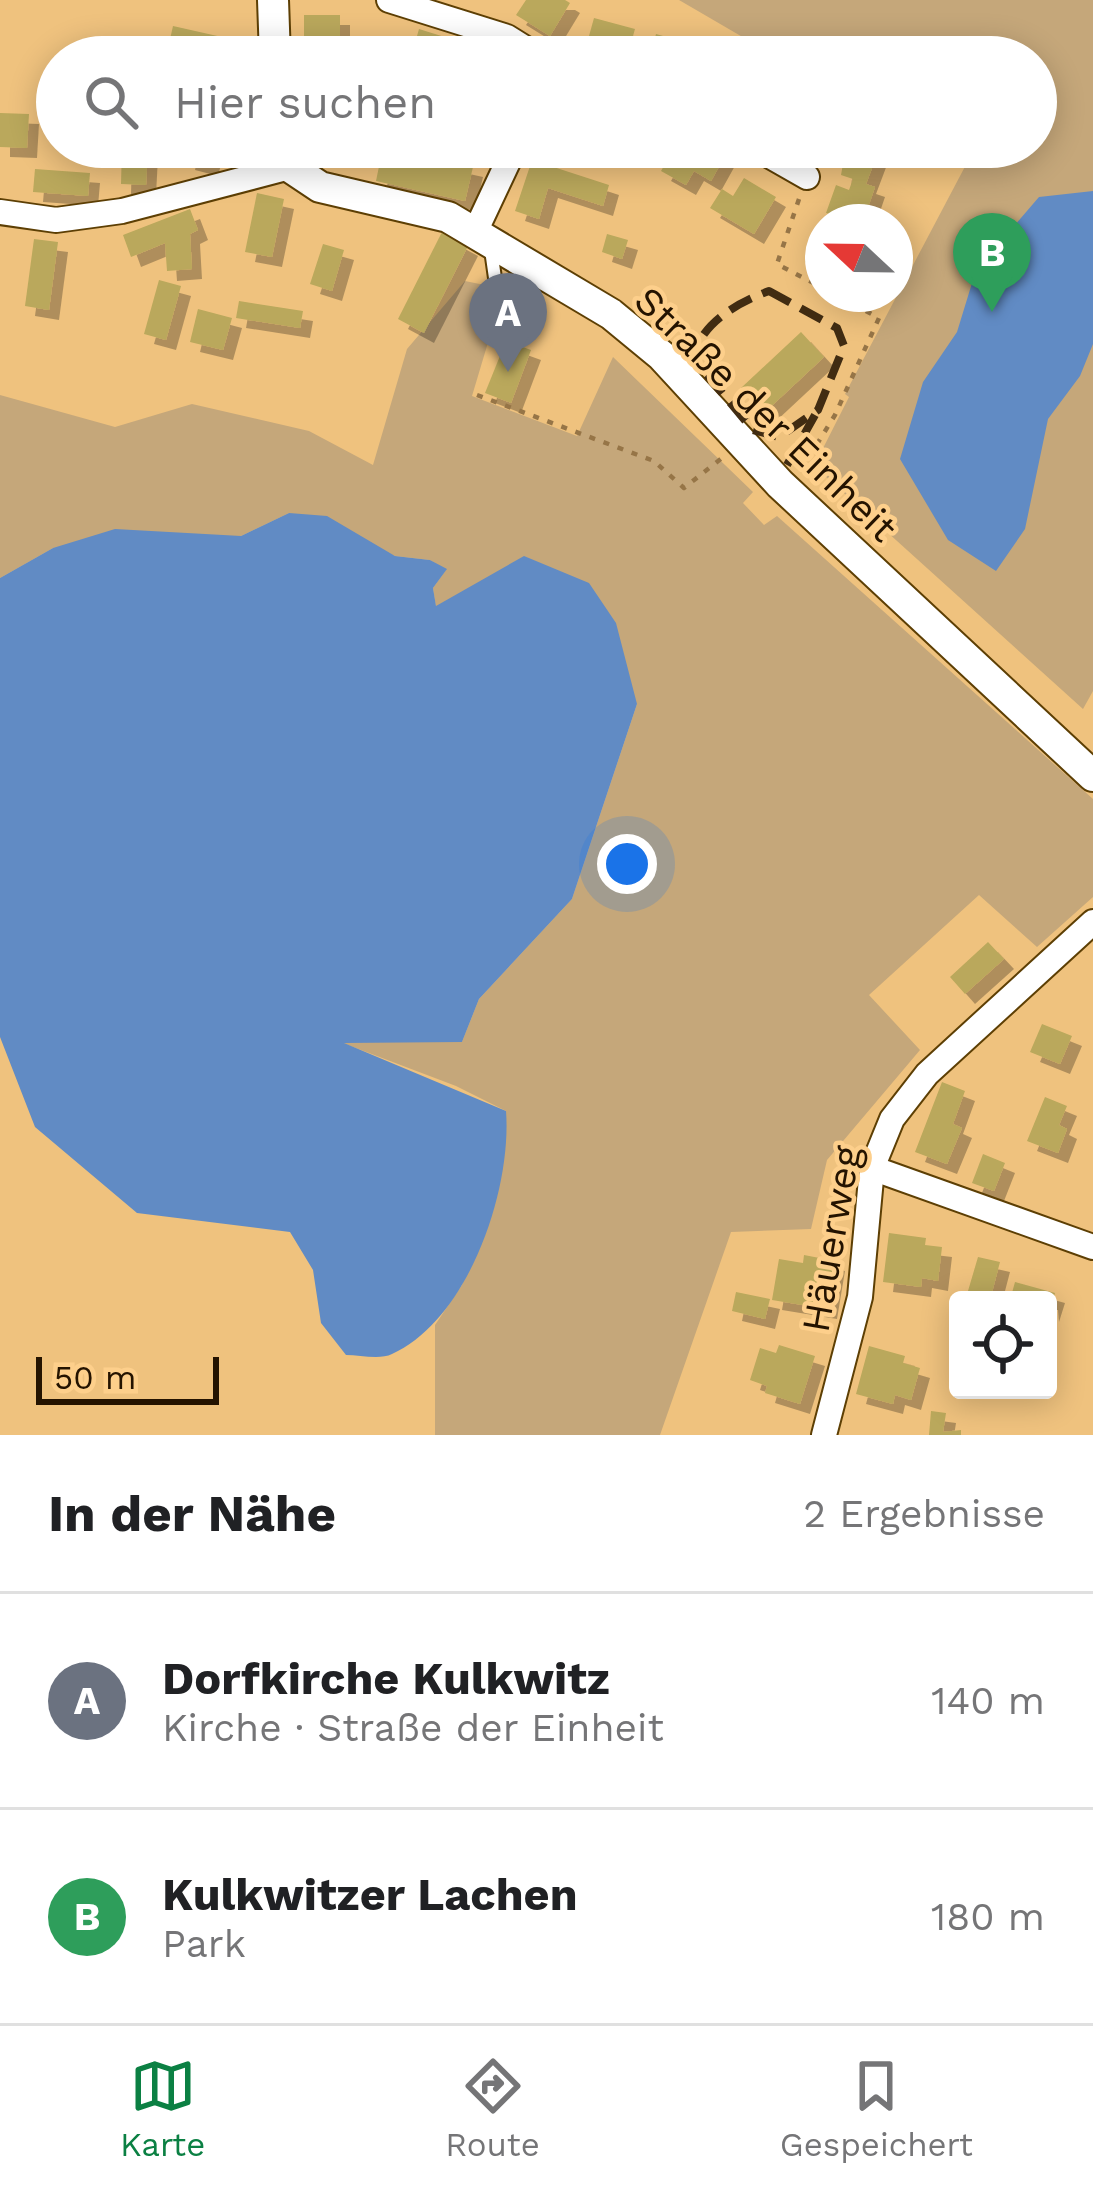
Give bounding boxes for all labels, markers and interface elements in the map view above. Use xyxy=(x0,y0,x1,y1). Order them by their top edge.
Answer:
search box xyxy=(36,36,1057,168)
icon: search xyxy=(78,69,144,135)
text: Hier suchen xyxy=(174,76,436,129)
north arrow xyxy=(805,204,913,312)
pin: B xyxy=(953,213,1031,312)
pin: A xyxy=(469,273,547,372)
street label: Straße der Einheit xyxy=(626,277,906,551)
your location xyxy=(597,834,657,894)
street label: Häuerweg xyxy=(793,1142,870,1336)
map controls xyxy=(949,1291,1057,1399)
button: locate xyxy=(949,1291,1057,1399)
scale bar xyxy=(36,1351,219,1404)
text: 50 m xyxy=(54,1358,136,1397)
text: In der Nähe xyxy=(48,1484,336,1543)
text: 2 Ergebnisse xyxy=(803,1491,1045,1536)
text: Dorfkirche Kulkwitz xyxy=(162,1652,610,1705)
text: A xyxy=(74,1678,100,1723)
text: 140 m xyxy=(931,1678,1045,1723)
text: Kirche · Straße der Einheit xyxy=(162,1705,664,1750)
text: Kulkwitzer Lachen xyxy=(162,1868,578,1921)
text: B xyxy=(74,1894,100,1939)
text: 180 m xyxy=(931,1894,1045,1939)
text: Park xyxy=(162,1921,246,1966)
tab: Karte xyxy=(120,2053,205,2164)
tab: Route xyxy=(445,2053,540,2164)
tab: Gespeichert xyxy=(780,2053,973,2164)

